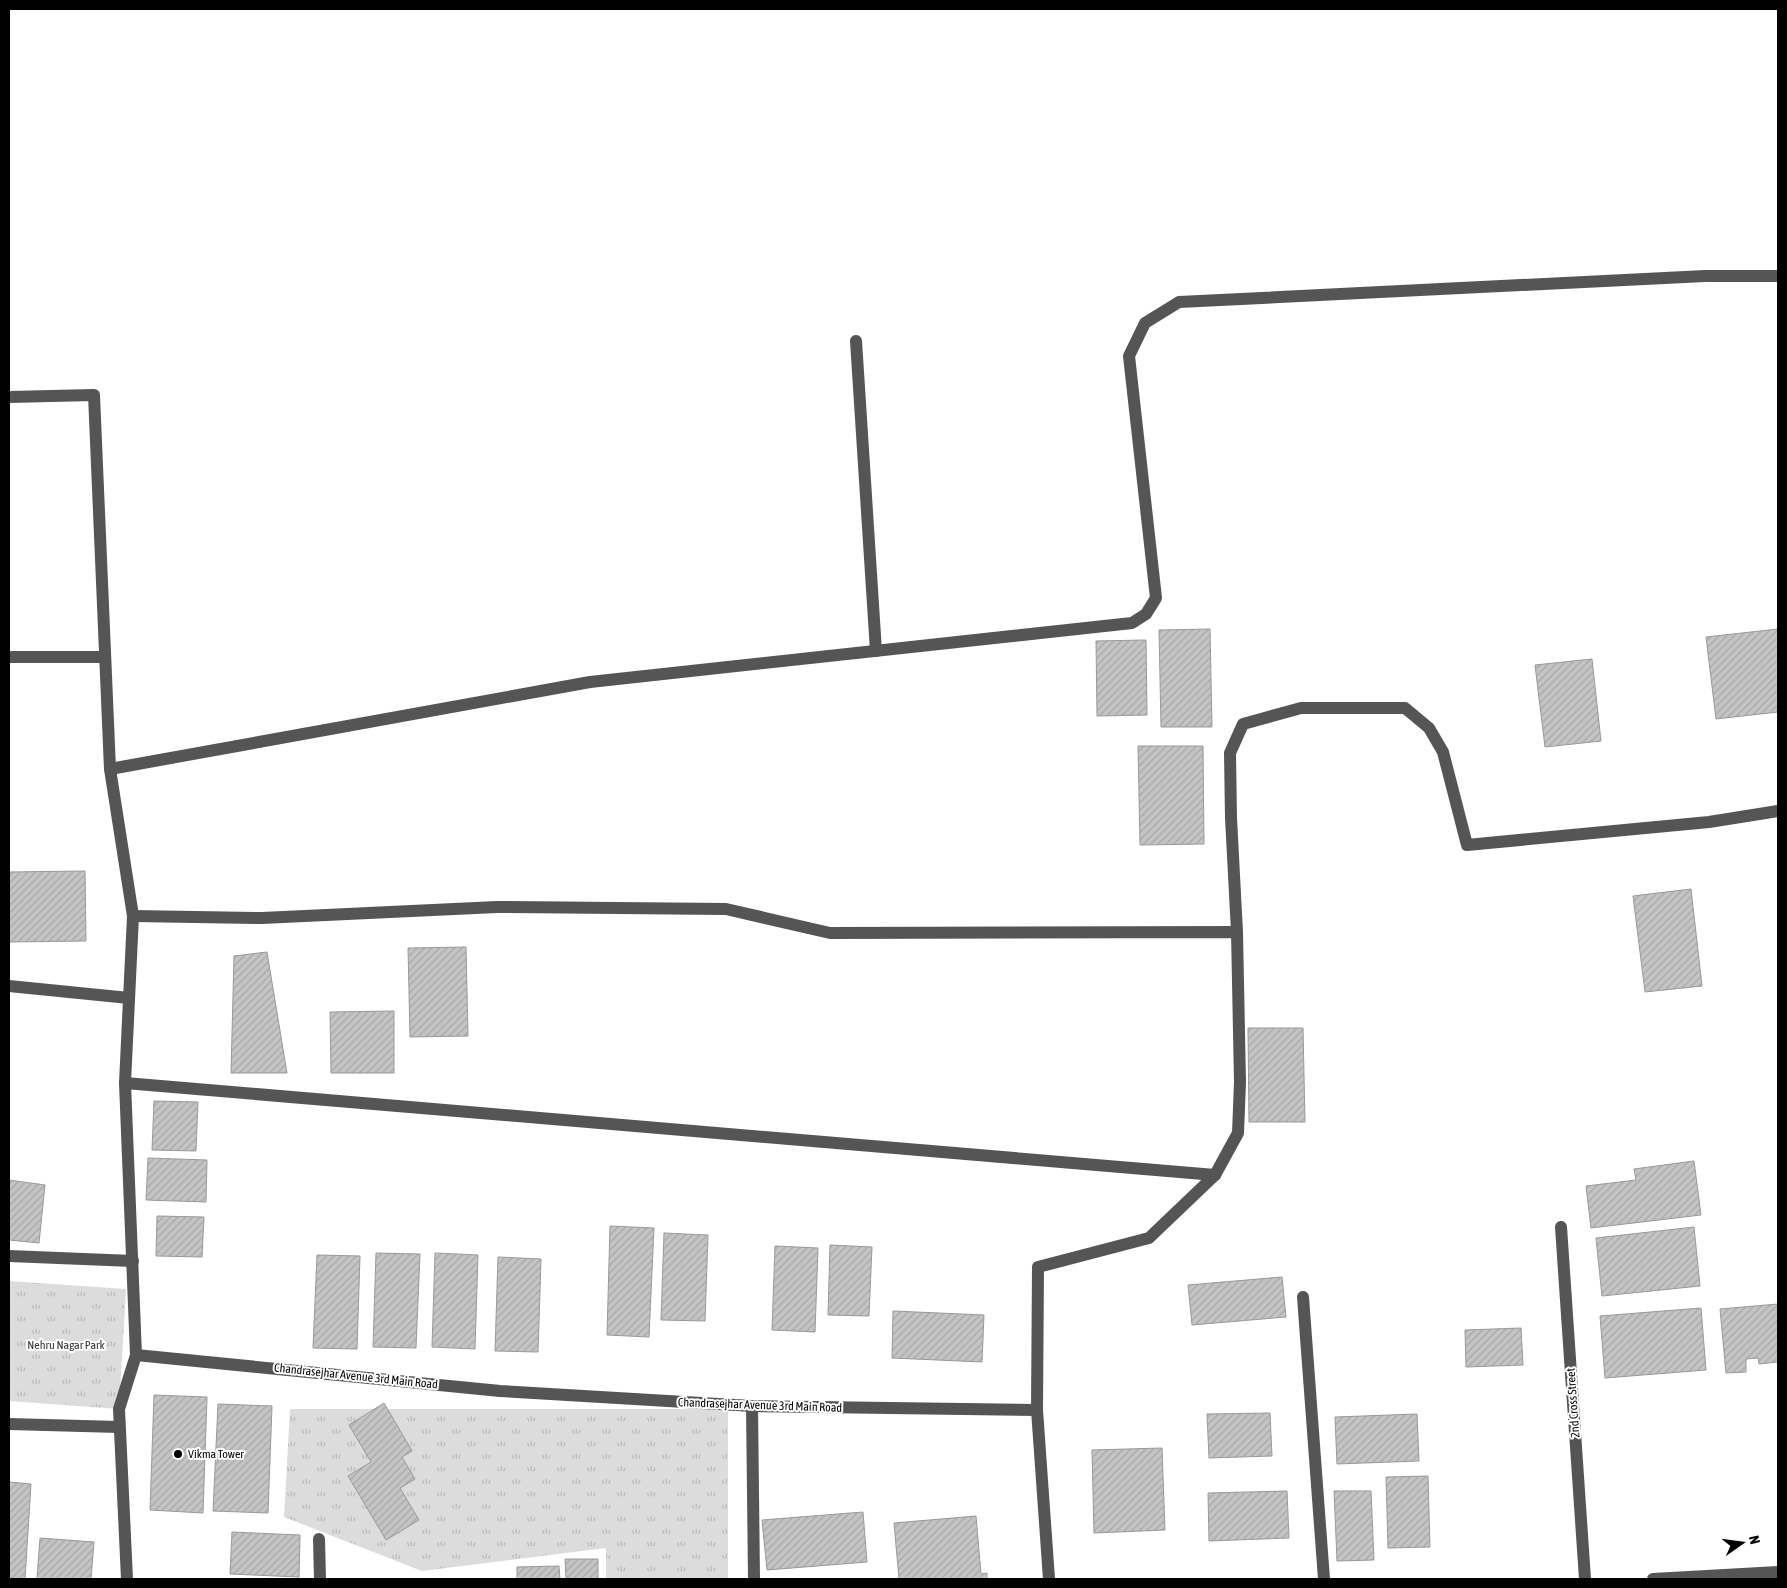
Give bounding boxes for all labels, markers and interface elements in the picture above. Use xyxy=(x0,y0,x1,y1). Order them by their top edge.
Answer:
park label: Nehru Nagar Park xyxy=(27,1338,106,1352)
street label: Chandrasejhar Avenue 3rd Main Road xyxy=(274,1360,438,1392)
street label: 2nd Cross Street xyxy=(1564,1367,1582,1438)
street label: Chandrasejhar Avenue 3rd Main Road xyxy=(678,1395,842,1415)
place label: Vikma Tower xyxy=(188,1447,244,1461)
marker: Vikma Tower xyxy=(172,1448,184,1460)
north arrow xyxy=(1717,1518,1767,1568)
text: N xyxy=(1746,1534,1763,1546)

